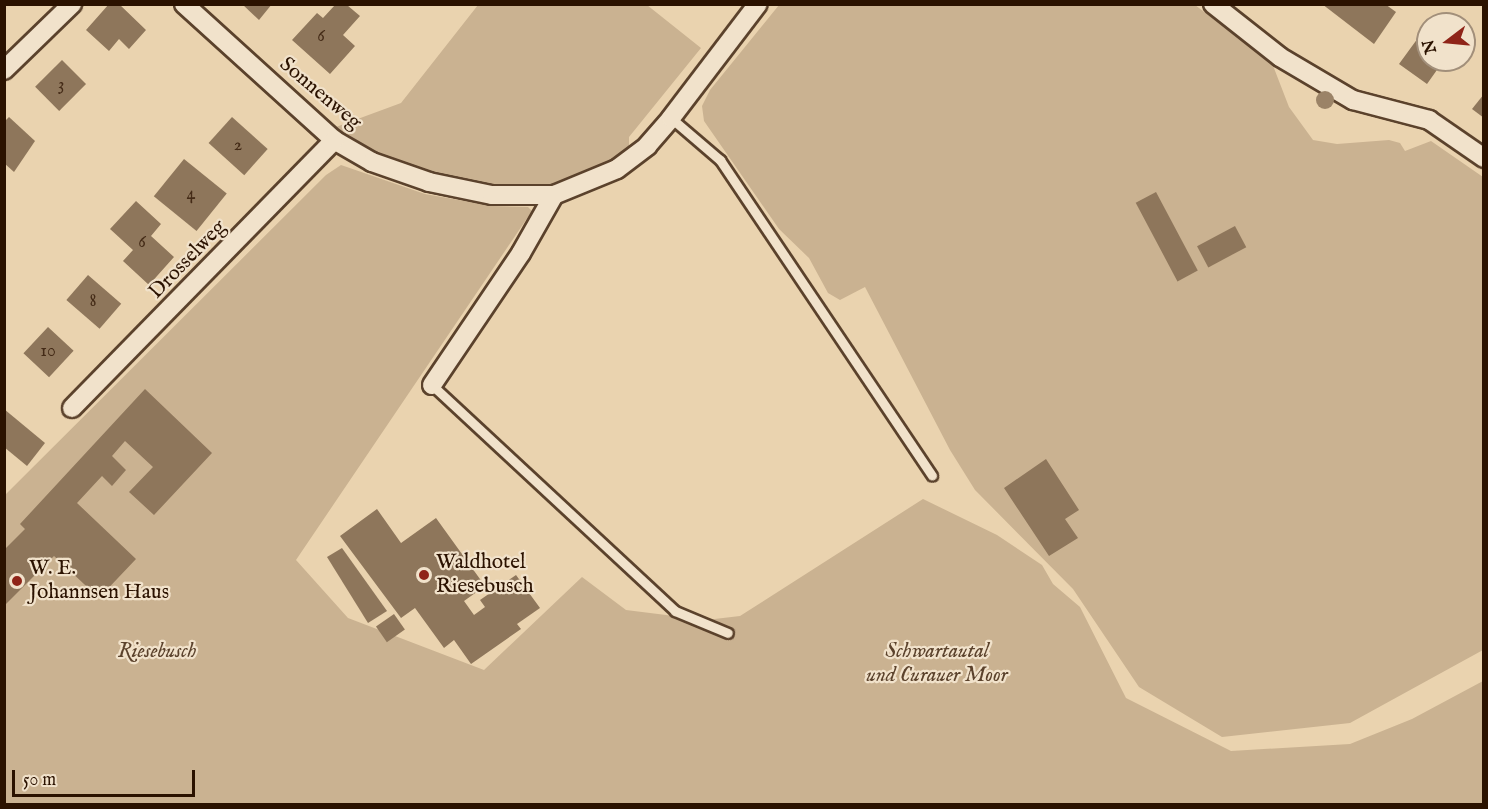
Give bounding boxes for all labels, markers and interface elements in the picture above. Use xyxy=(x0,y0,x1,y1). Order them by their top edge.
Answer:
north arrow xyxy=(1416,12,1476,72)
house number: 6 xyxy=(317,26,325,48)
text: N xyxy=(1419,37,1442,56)
street label: Sonnenweg xyxy=(274,52,366,136)
house number: 3 xyxy=(58,75,64,97)
house number: 2 xyxy=(234,135,242,157)
house number: 4 xyxy=(187,184,195,206)
street label: Drosselweg xyxy=(144,215,232,305)
house number: 6 xyxy=(138,232,146,254)
house number: 8 xyxy=(89,291,97,313)
house number: 10 xyxy=(40,341,56,363)
place label: Waldhotel Riesebusch xyxy=(436,550,534,600)
place label: W. E. Johannsen Haus xyxy=(29,556,169,606)
marker: Waldhotel Riesebusch xyxy=(417,568,431,582)
marker: W. E. Johannsen Haus xyxy=(10,574,24,588)
park label: Riesebusch xyxy=(118,639,196,665)
park label: Schwartautal und Curauer Moor xyxy=(866,639,1008,689)
scale bar xyxy=(15,758,198,796)
text: 50 m xyxy=(23,769,56,792)

